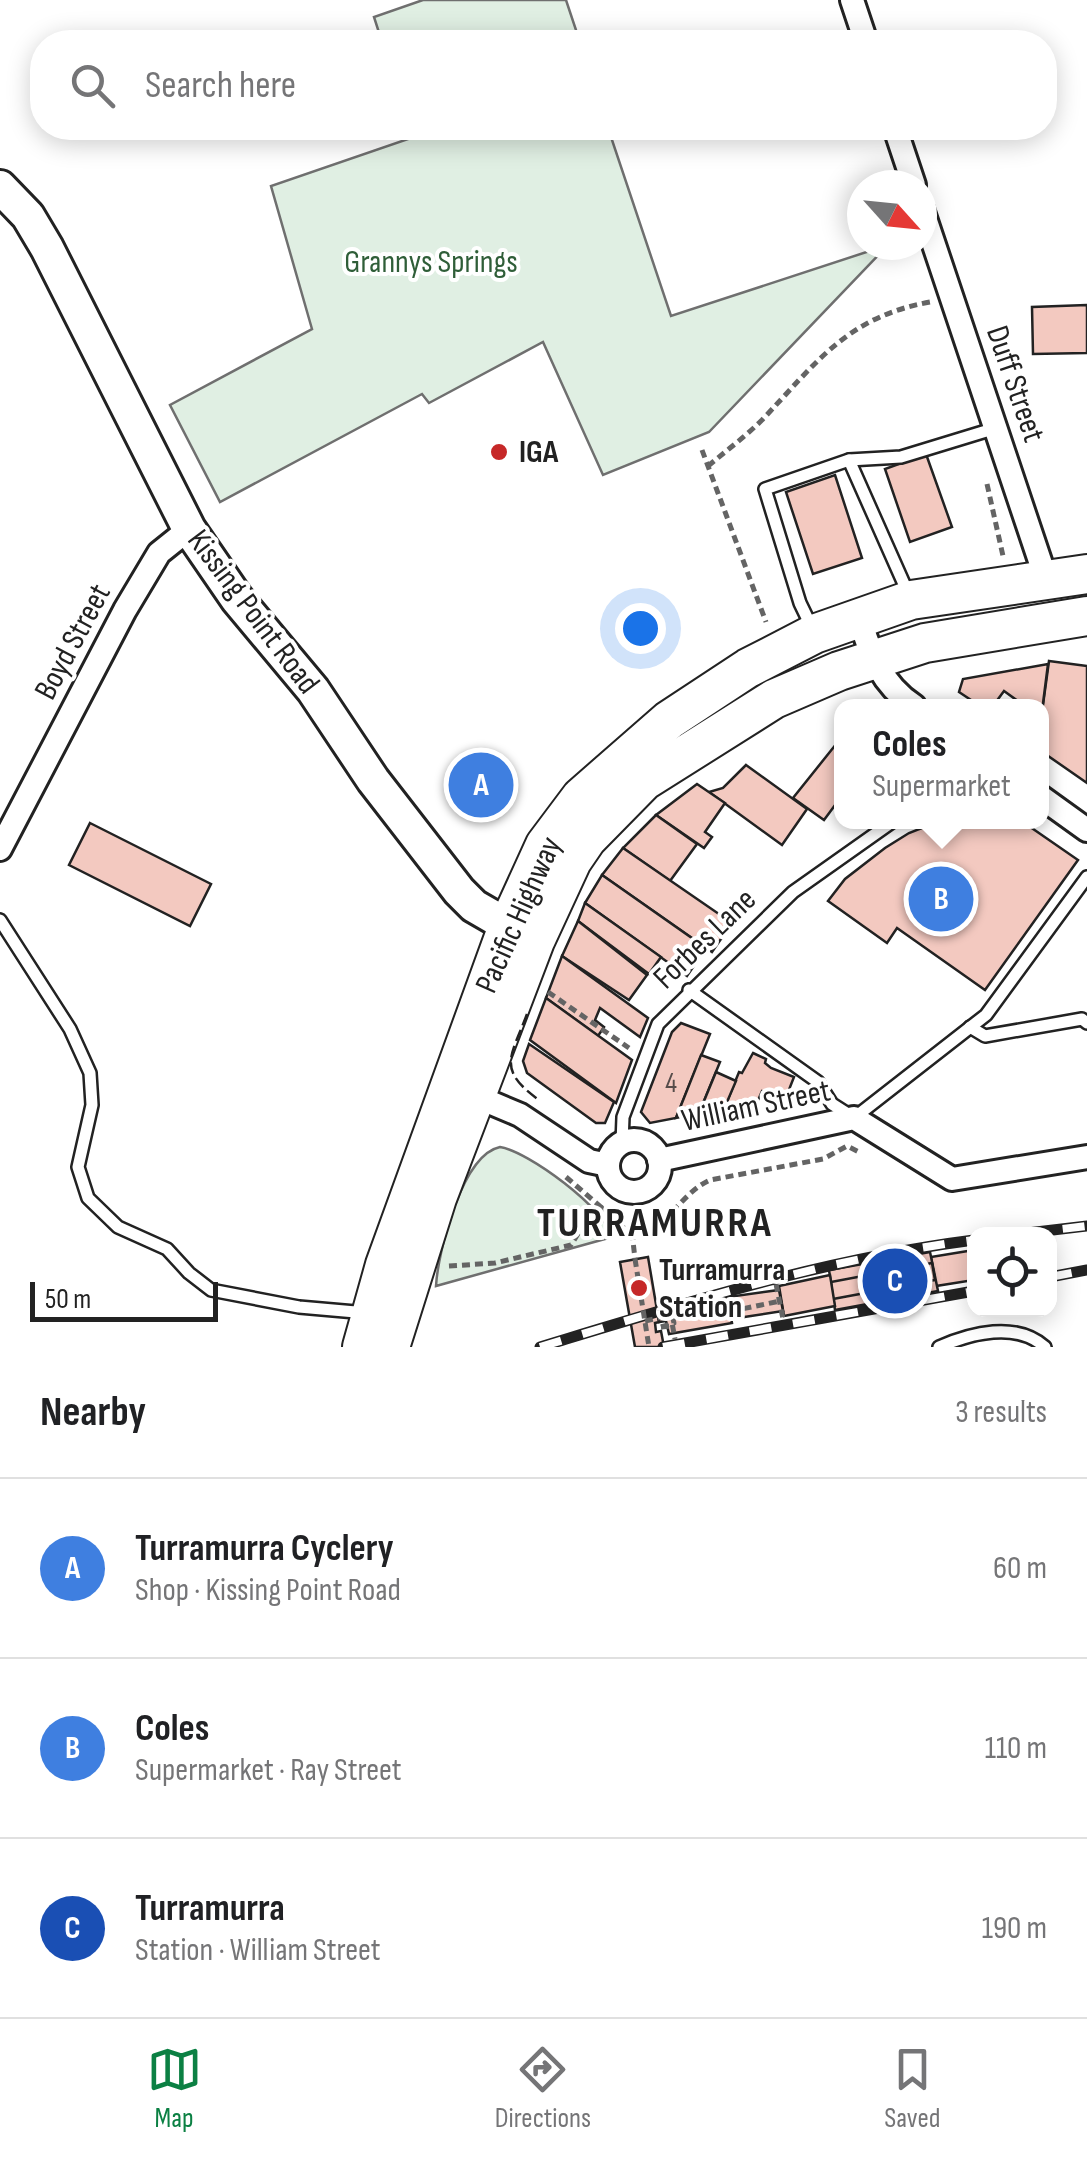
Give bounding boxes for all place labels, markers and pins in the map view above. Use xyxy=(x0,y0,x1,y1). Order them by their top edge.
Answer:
place label: IGA xyxy=(519,433,559,472)
marker: IGA xyxy=(488,441,510,463)
pin: A xyxy=(448,748,514,822)
pin: B xyxy=(908,862,974,936)
pin: C xyxy=(862,1244,928,1318)
place label: Turramurra Station xyxy=(659,1251,785,1327)
marker: Turramurra Station xyxy=(628,1277,650,1299)

